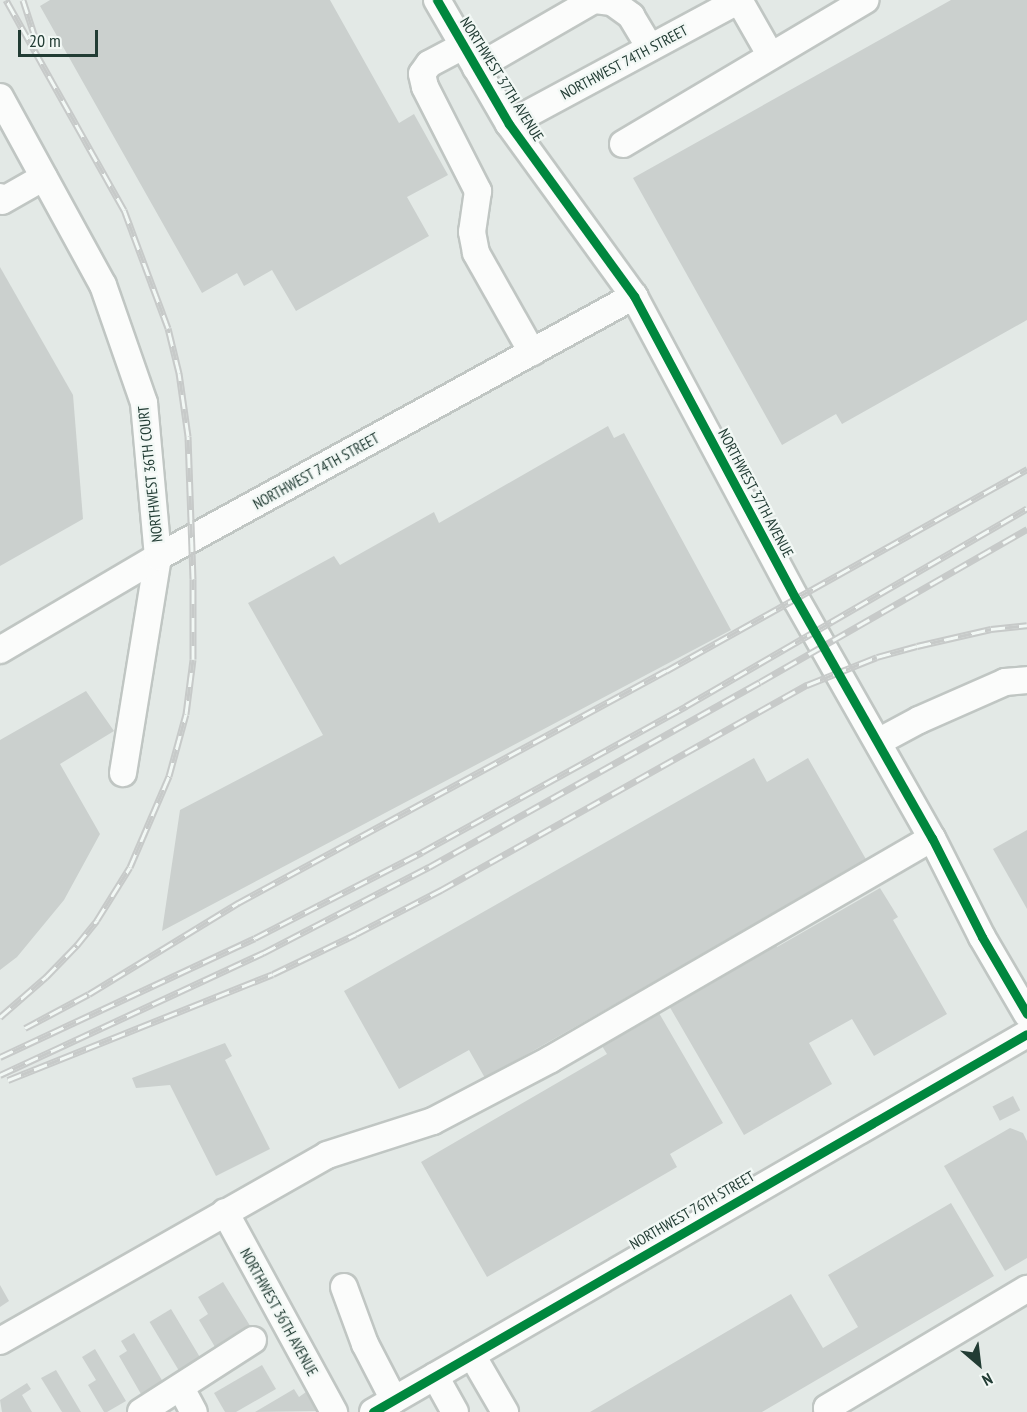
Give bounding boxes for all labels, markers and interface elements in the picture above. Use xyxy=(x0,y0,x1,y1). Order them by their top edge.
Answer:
street label: NORTHWEST 37TH AVENUE xyxy=(456,13,548,145)
scale bar xyxy=(21,18,100,56)
street label: NORTHWEST 74TH STREET xyxy=(557,21,691,103)
text: 20 m xyxy=(29,29,61,52)
street label: NORTHWEST 36TH COURT xyxy=(134,405,166,543)
street label: NORTHWEST 37TH AVENUE xyxy=(714,425,798,561)
street label: NORTHWEST 74TH STREET xyxy=(250,429,382,513)
street label: NORTHWEST 76TH STREET xyxy=(626,1167,758,1253)
street label: NORTHWEST 36TH AVENUE xyxy=(236,1245,322,1379)
north arrow xyxy=(949,1334,1009,1394)
text: N xyxy=(979,1369,996,1391)

